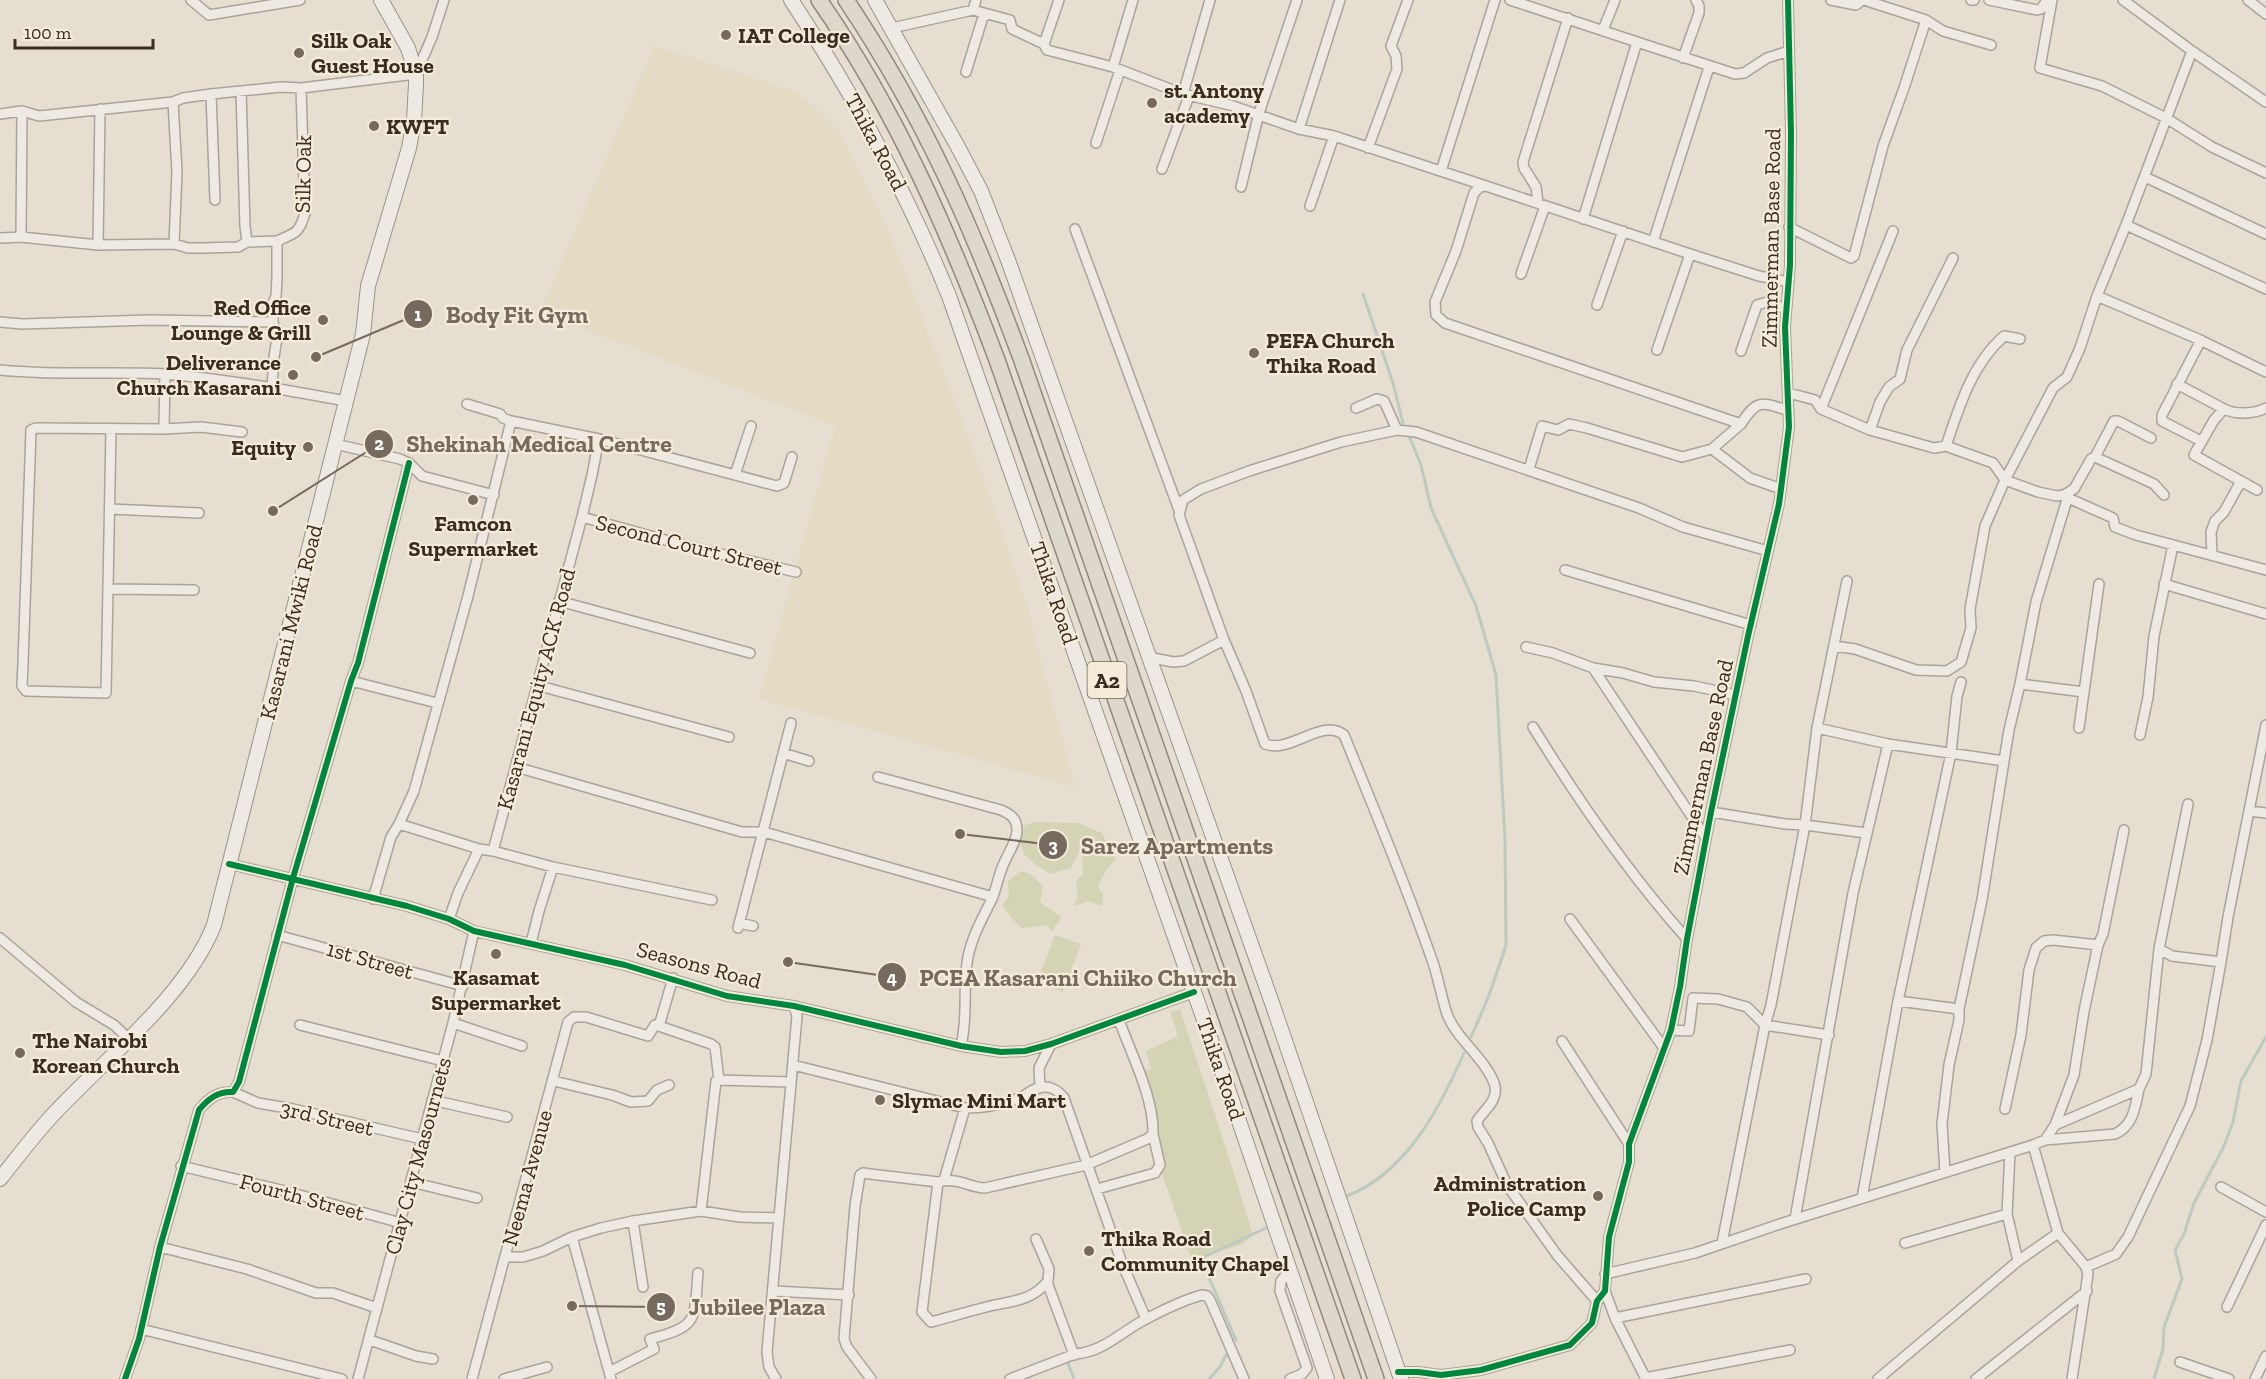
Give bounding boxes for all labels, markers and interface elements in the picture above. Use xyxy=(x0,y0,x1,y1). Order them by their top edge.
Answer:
scale bar xyxy=(15,12,153,50)
text: 100 m xyxy=(24,22,72,44)
place label: IAT College xyxy=(738,22,850,49)
place label: Silk Oak Guest House xyxy=(311,27,434,79)
marker: IAT College xyxy=(719,28,733,42)
marker: Silk Oak Guest House xyxy=(292,46,306,60)
place label: st. Antony academy xyxy=(1164,77,1264,129)
street label: Thika Road xyxy=(839,89,913,195)
marker: st. Antony academy xyxy=(1145,96,1159,110)
place label: KWFT xyxy=(386,113,449,140)
marker: KWFT xyxy=(367,119,381,133)
street label: Zimmerman Base Road xyxy=(1756,128,1786,348)
street label: Silk Oak xyxy=(289,134,317,213)
callout: Body Fit Gym xyxy=(403,293,600,335)
place label: Red Office Lounge & Grill xyxy=(171,294,311,346)
text: Body Fit Gym xyxy=(446,300,588,329)
text: 1 xyxy=(414,304,422,326)
marker: Red Office Lounge & Grill xyxy=(316,313,330,327)
place label: PEFA Church Thika Road xyxy=(1266,327,1395,379)
marker: PEFA Church Thika Road xyxy=(1247,346,1261,360)
place label: Deliverance Church Kasarani xyxy=(117,349,281,401)
marker: Deliverance Church Kasarani xyxy=(286,368,300,382)
callout: Shekinah Medical Centre xyxy=(364,423,684,465)
text: Shekinah Medical Centre xyxy=(406,429,672,458)
text: 2 xyxy=(374,433,384,455)
place label: Equity xyxy=(231,434,296,461)
marker: Equity xyxy=(301,440,315,454)
marker: Famcon Supermarket xyxy=(466,493,480,507)
street label: Second Court Street xyxy=(593,509,786,581)
place label: Famcon Supermarket xyxy=(408,510,538,562)
street label: Kasarani Mwiki Road xyxy=(254,522,328,722)
street label: Thika Road xyxy=(1024,538,1084,648)
street label: Kasarani Equity ACK Road xyxy=(491,565,581,813)
street label: Zimmerman Base Road xyxy=(1667,657,1739,877)
road number: A2 xyxy=(1088,662,1126,698)
callout: Sarez Apartments xyxy=(1038,824,1285,866)
text: Sarez Apartments xyxy=(1081,831,1273,860)
text: 3 xyxy=(1048,835,1058,857)
street label: 1st Street xyxy=(323,935,417,986)
street label: Seasons Road xyxy=(634,935,764,995)
marker: Kasamat Supermarket xyxy=(489,947,503,961)
callout: PCEA Kasarani Chiiko Church xyxy=(877,956,1249,998)
text: PCEA Kasarani Chiiko Church xyxy=(919,963,1237,992)
place label: Kasamat Supermarket xyxy=(431,964,561,1016)
text: 4 xyxy=(887,967,897,989)
street label: Thika Road xyxy=(1191,1014,1251,1124)
place label: The Nairobi Korean Church xyxy=(32,1027,180,1079)
marker: The Nairobi Korean Church xyxy=(13,1046,27,1060)
street label: Clay City Masournets xyxy=(379,1054,457,1258)
place label: Slymac Mini Mart xyxy=(892,1087,1066,1114)
marker: Slymac Mini Mart xyxy=(873,1093,887,1107)
street label: 3rd Street xyxy=(278,1094,377,1142)
street label: Neema Avenue xyxy=(496,1107,558,1249)
street label: Fourth Street xyxy=(237,1167,368,1227)
place label: Administration Police Camp xyxy=(1434,1170,1586,1222)
marker: Administration Police Camp xyxy=(1591,1189,1605,1203)
place label: Thika Road Community Chapel xyxy=(1101,1225,1289,1277)
marker: Thika Road Community Chapel xyxy=(1082,1244,1096,1258)
callout: Jubilee Plaza xyxy=(646,1286,837,1328)
text: Jubilee Plaza xyxy=(688,1292,826,1321)
text: 5 xyxy=(656,1296,666,1318)

